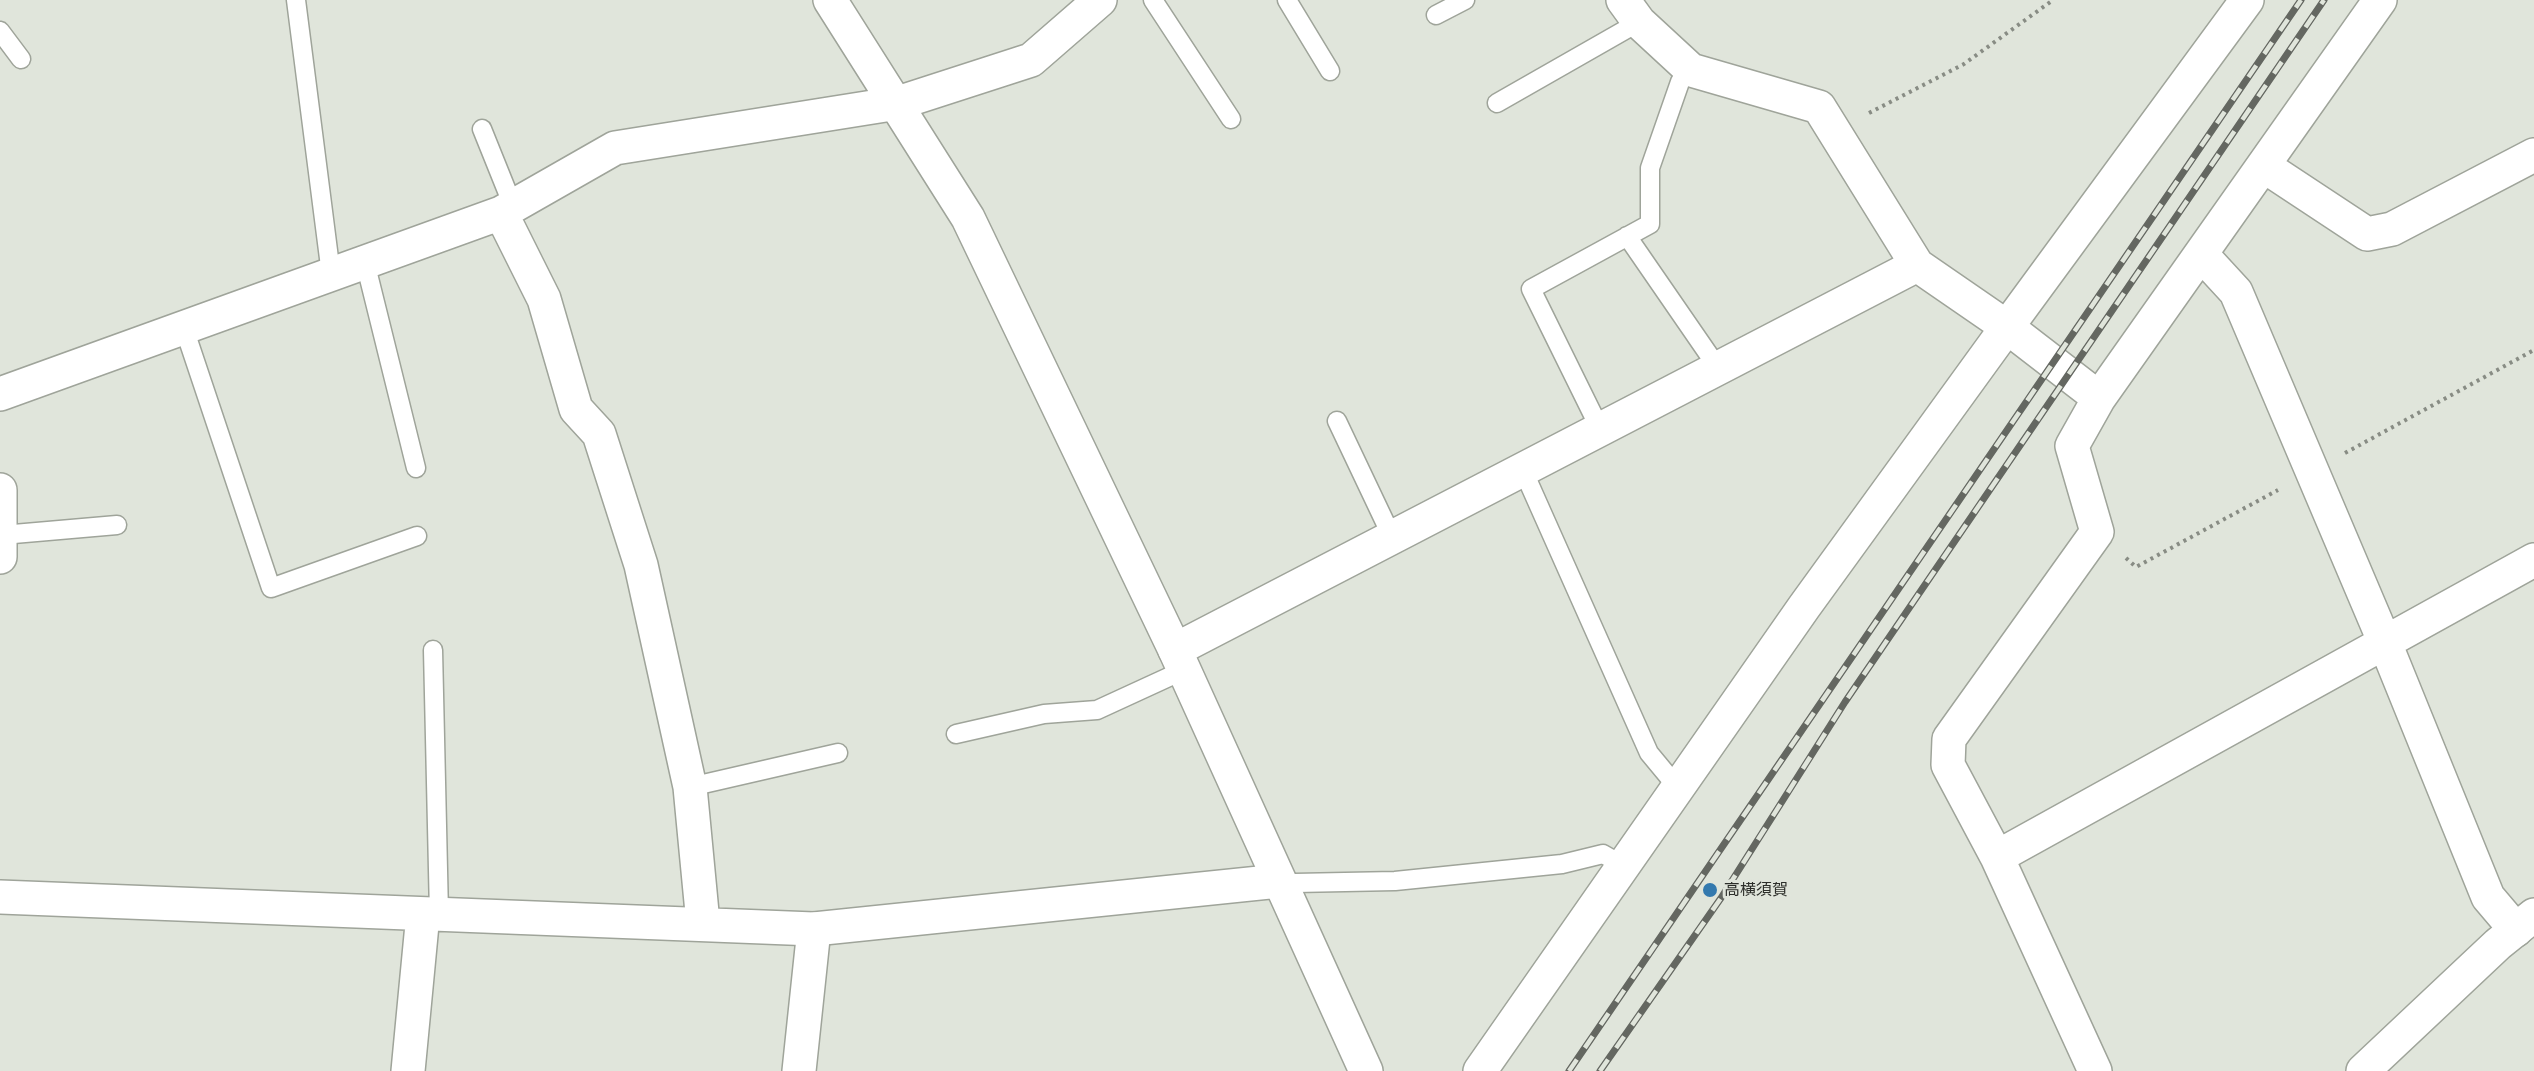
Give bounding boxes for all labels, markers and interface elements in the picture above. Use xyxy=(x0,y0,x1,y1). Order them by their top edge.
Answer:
place label: 高横須賀 xyxy=(1724,880,1788,900)
marker: 高横須賀 xyxy=(1701,881,1719,899)

